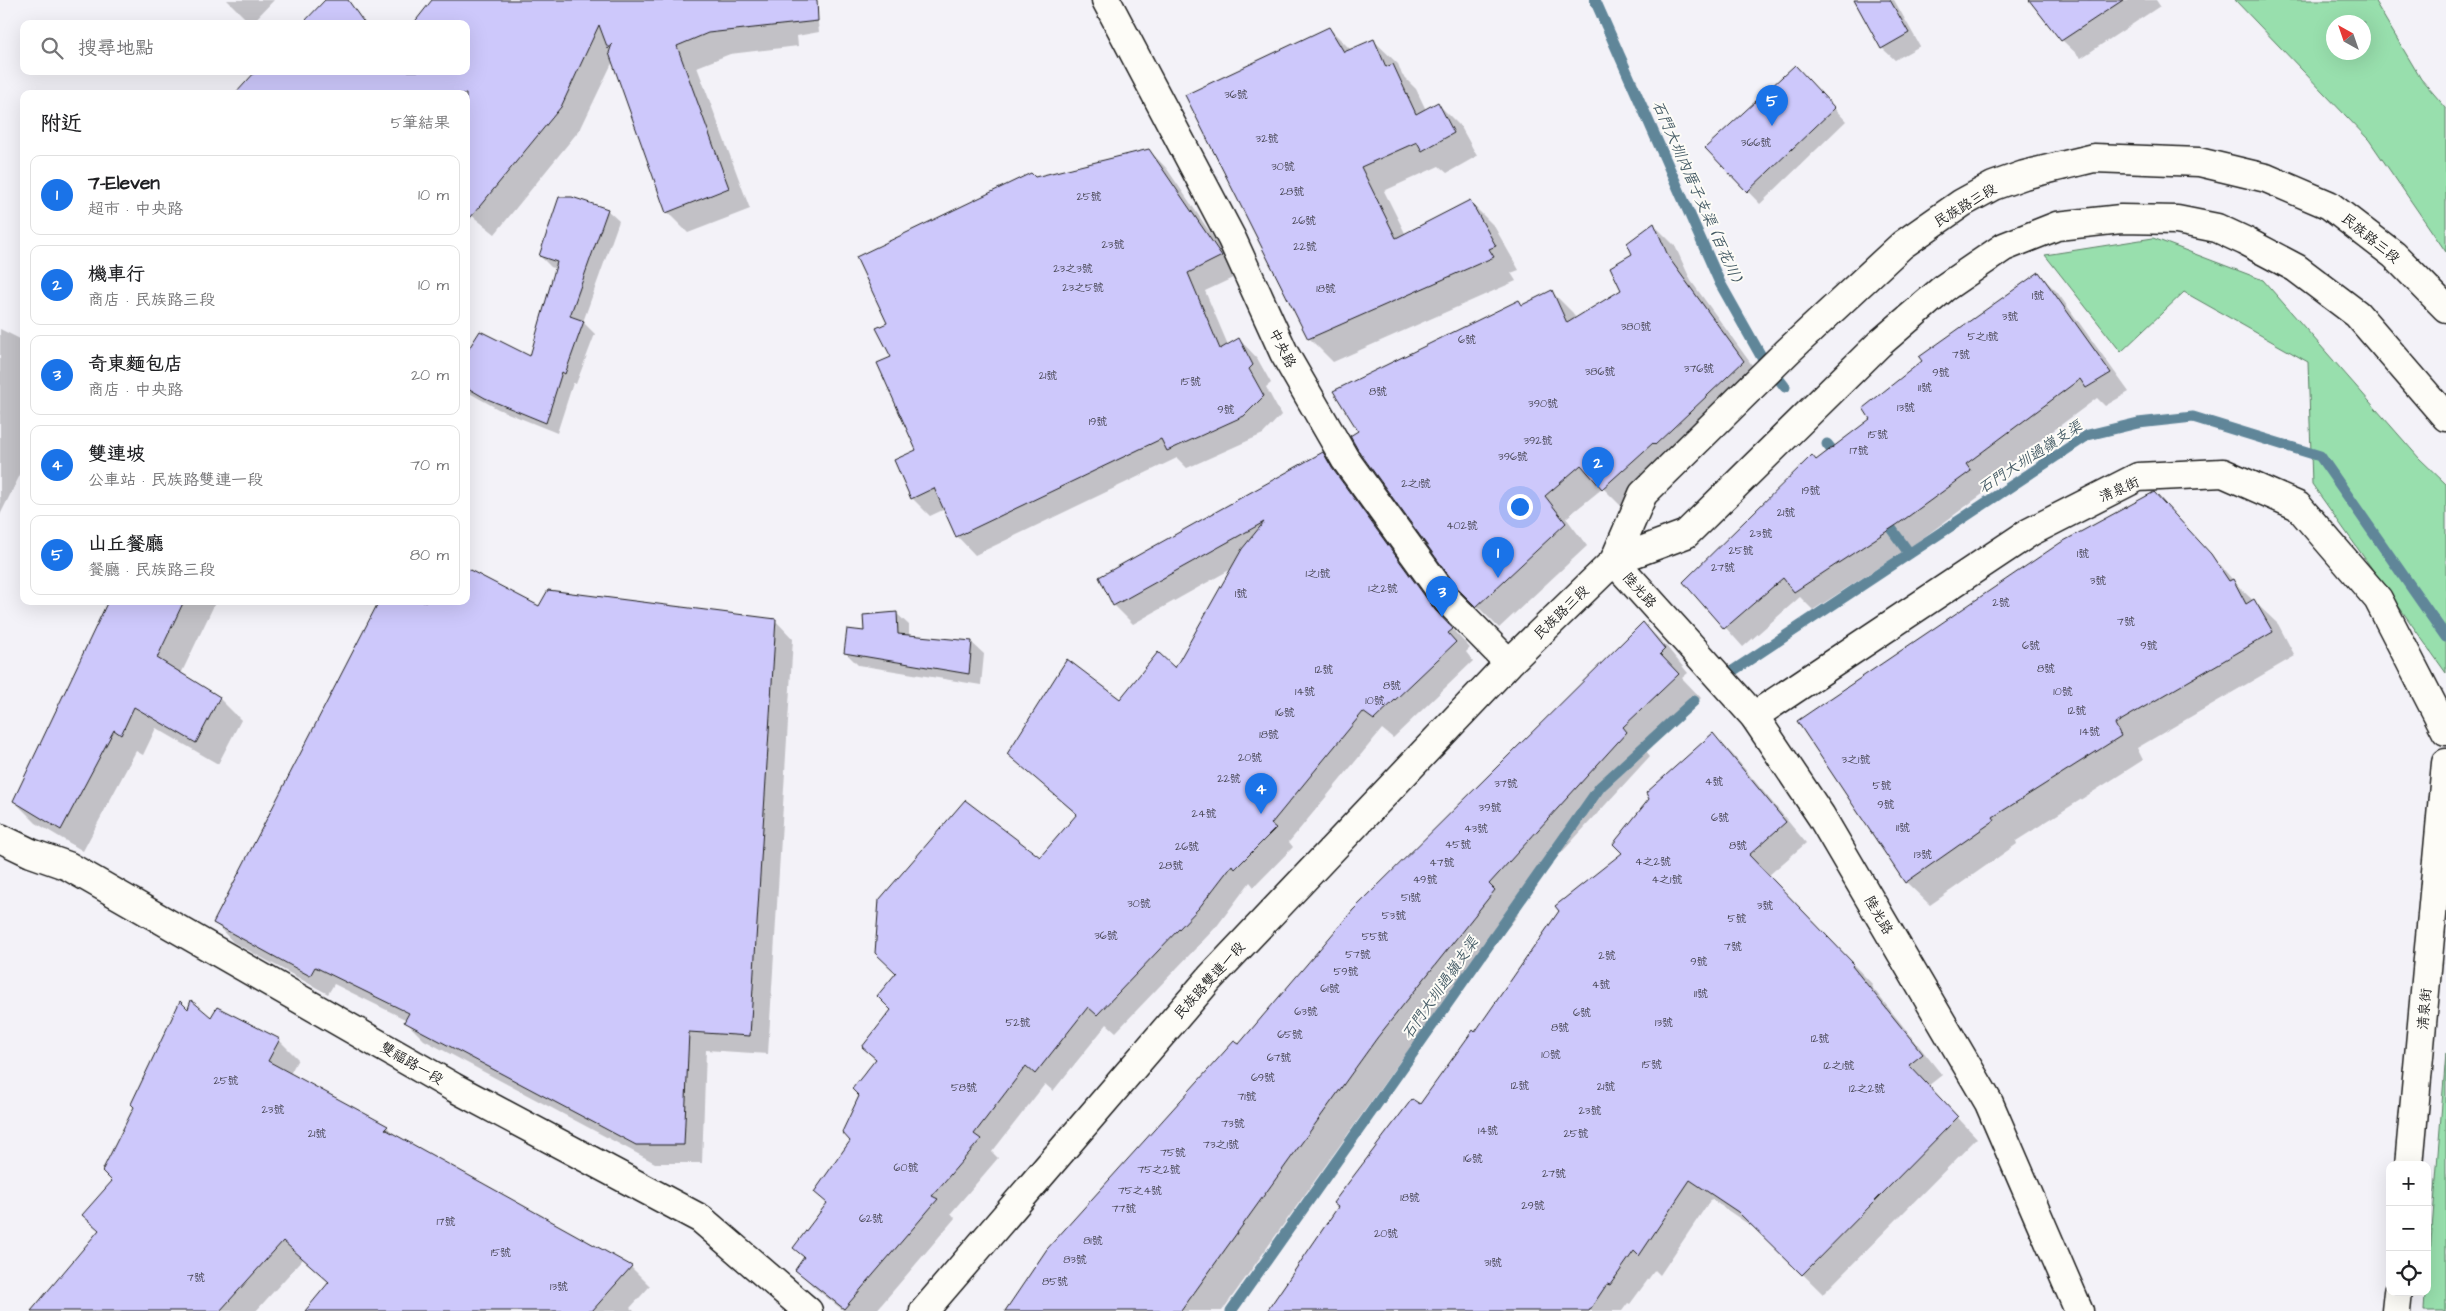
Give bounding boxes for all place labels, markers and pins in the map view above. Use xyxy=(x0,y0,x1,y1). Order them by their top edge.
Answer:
pin: 5 xyxy=(1756,85,1788,126)
pin: 2 xyxy=(1582,447,1614,488)
pin: 1 xyxy=(1482,537,1514,578)
pin: 3 xyxy=(1426,576,1458,617)
pin: 4 xyxy=(1245,773,1277,814)

